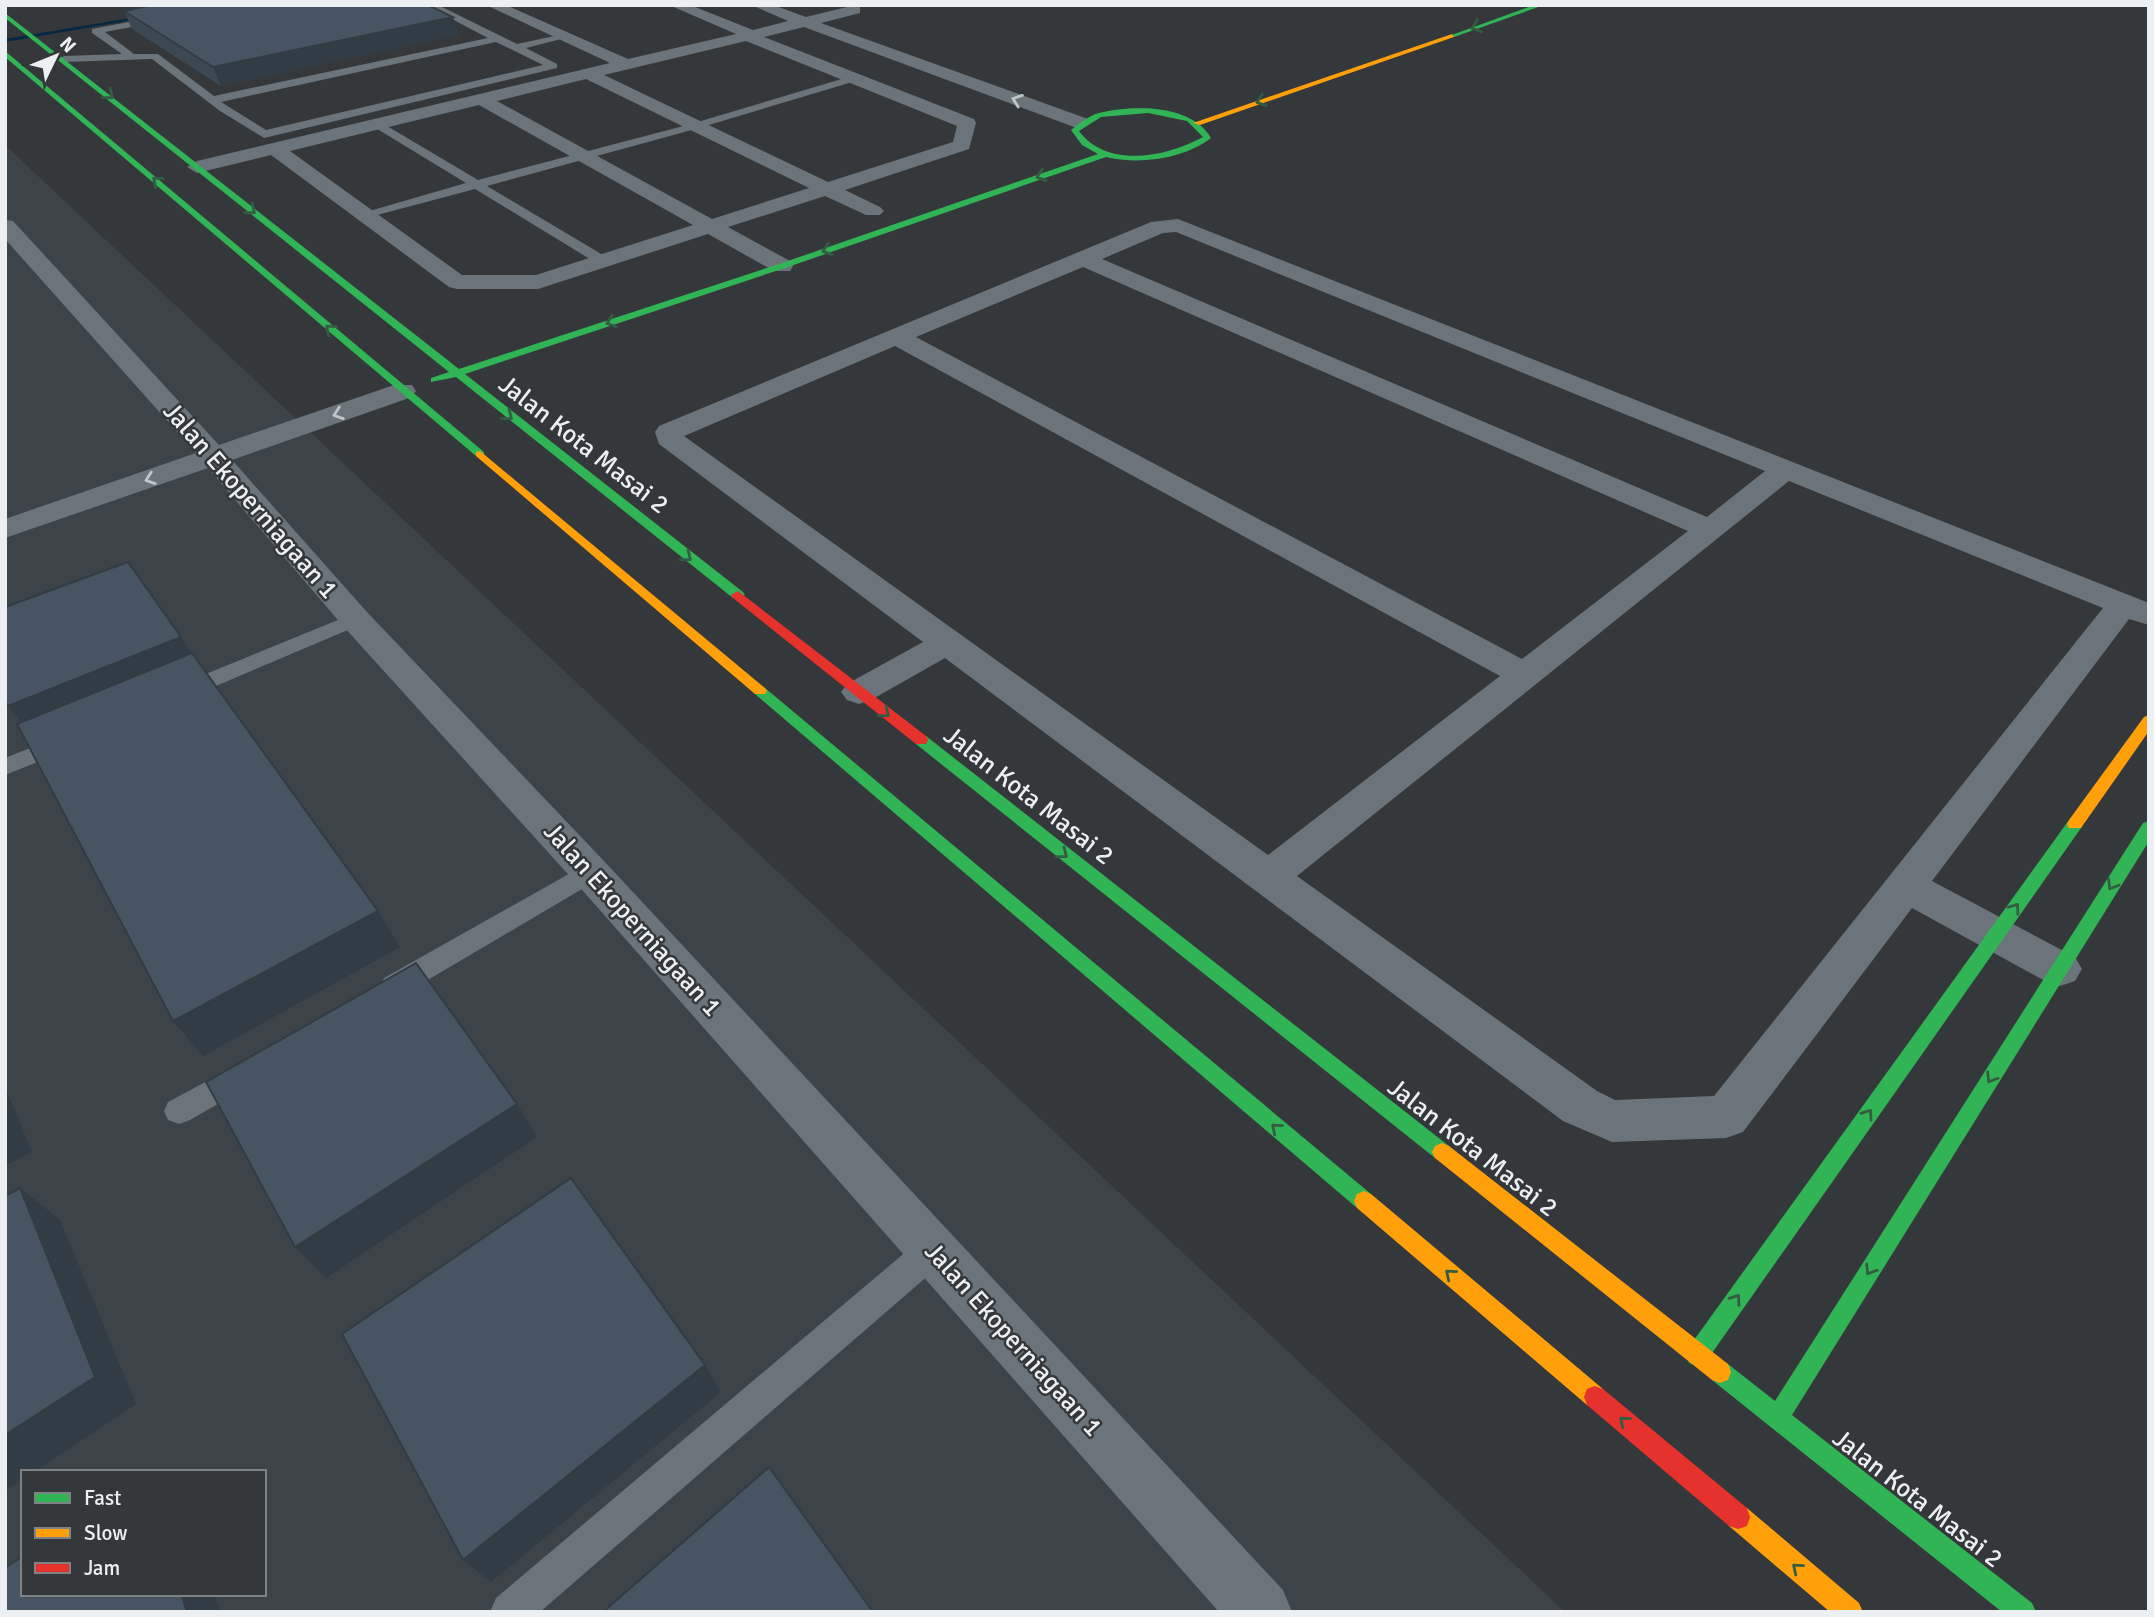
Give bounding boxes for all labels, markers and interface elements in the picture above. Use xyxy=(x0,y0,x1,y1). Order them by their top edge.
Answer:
one-way arrow xyxy=(1471,19,1483,33)
north arrow xyxy=(21,21,91,91)
text: N xyxy=(54,32,81,58)
one-way arrow xyxy=(101,87,113,100)
one-way arrow xyxy=(1255,93,1268,107)
one-way arrow xyxy=(1011,94,1023,108)
one-way arrow xyxy=(1036,168,1048,182)
one-way arrow xyxy=(152,177,164,190)
one-way arrow xyxy=(242,202,255,214)
one-way arrow xyxy=(821,242,833,256)
one-way arrow xyxy=(605,314,617,328)
one-way arrow xyxy=(325,325,338,337)
street label: Jalan Kota Masai 2 xyxy=(492,369,675,521)
street label: Jalan Ekoperniagaan 1 xyxy=(156,396,344,606)
one-way arrow xyxy=(333,406,345,420)
one-way arrow xyxy=(501,407,513,420)
one-way arrow xyxy=(144,471,156,485)
one-way arrow xyxy=(679,548,692,561)
one-way arrow xyxy=(877,704,889,717)
street label: Jalan Kota Masai 2 xyxy=(937,720,1120,872)
street label: Jalan Ekoperniagaan 1 xyxy=(537,816,728,1023)
one-way arrow xyxy=(1056,845,1068,858)
one-way arrow xyxy=(2108,877,2121,890)
one-way arrow xyxy=(2006,903,2019,916)
one-way arrow xyxy=(1987,1070,2000,1083)
street label: Jalan Kota Masai 2 xyxy=(1381,1072,1564,1224)
one-way arrow xyxy=(1860,1109,1873,1122)
one-way arrow xyxy=(1271,1124,1284,1136)
street label: Jalan Ekoperniagaan 1 xyxy=(918,1236,1109,1443)
one-way arrow xyxy=(1866,1263,1879,1276)
one-way arrow xyxy=(1445,1270,1458,1282)
one-way arrow xyxy=(1728,1294,1741,1307)
one-way arrow xyxy=(1619,1417,1632,1429)
street label: Jalan Kota Masai 2 xyxy=(1826,1423,2009,1575)
legend xyxy=(21,1470,266,1596)
text: Fast xyxy=(84,1485,121,1511)
text: Slow xyxy=(84,1520,128,1546)
text: Jam xyxy=(84,1555,120,1581)
one-way arrow xyxy=(1793,1564,1806,1576)

